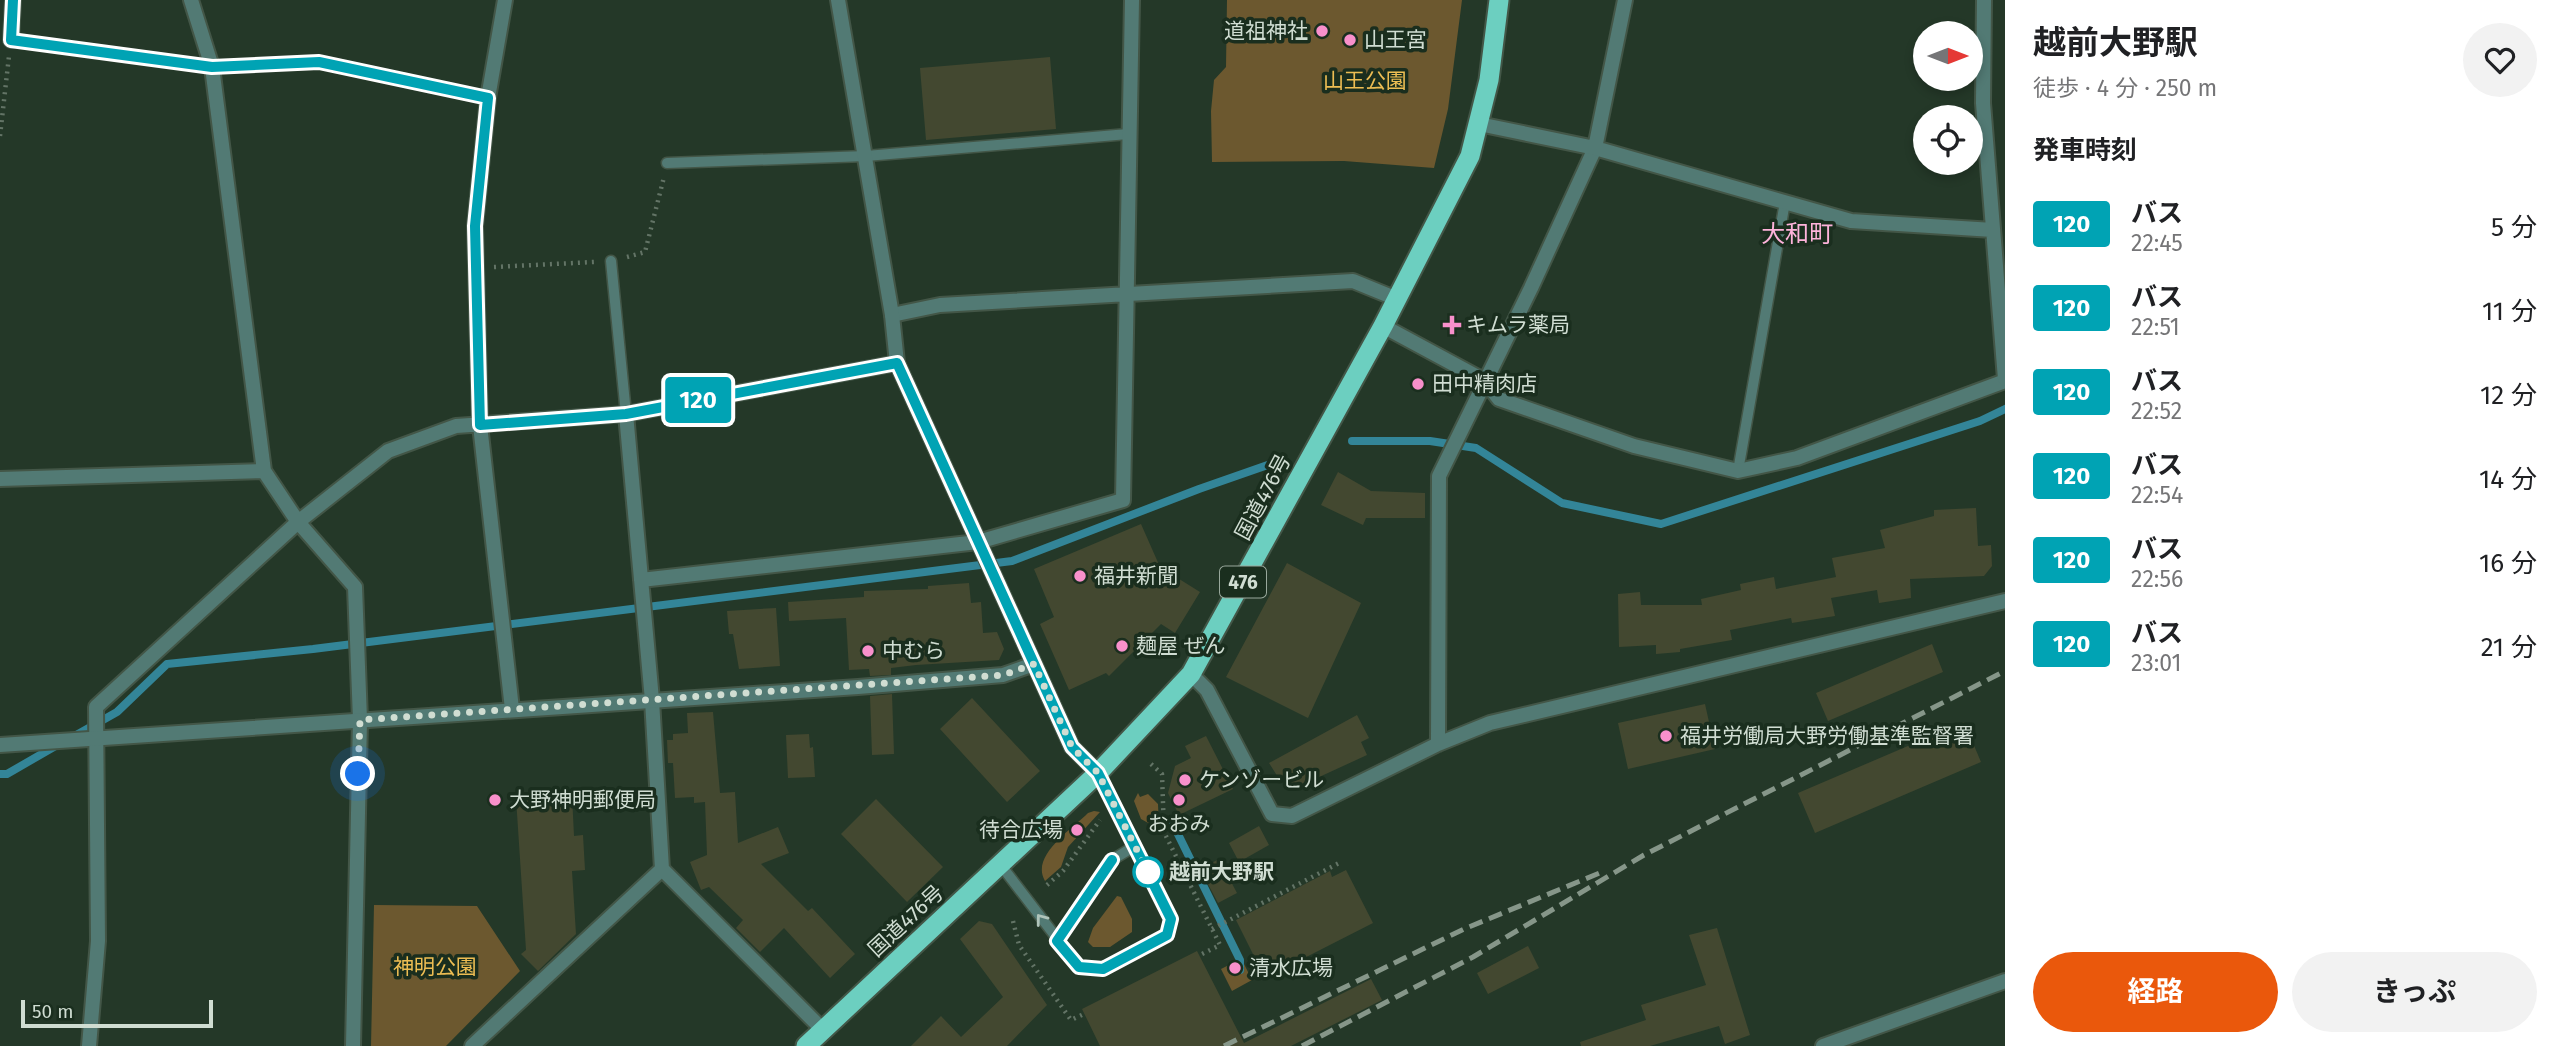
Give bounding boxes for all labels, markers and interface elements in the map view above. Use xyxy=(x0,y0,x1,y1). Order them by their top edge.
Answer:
place label: 道祖神社 xyxy=(1224,18,1308,44)
north arrow xyxy=(1913,21,1983,91)
map controls xyxy=(1913,21,1983,175)
marker: 道祖神社 xyxy=(1314,23,1330,39)
text: 越前大野駅 xyxy=(2033,23,2198,63)
button: heart xyxy=(2463,23,2537,97)
place label: 山王宮 xyxy=(1364,27,1427,53)
marker: 山王宮 xyxy=(1342,32,1358,48)
park label: 山王公園 xyxy=(1323,68,1407,94)
text: 徒歩 · 4 分 · 250 m xyxy=(2033,74,2217,102)
button: locate xyxy=(1913,105,1983,175)
text: 発車時刻 xyxy=(2033,135,2137,166)
text: バス xyxy=(2131,198,2183,229)
text: 120 xyxy=(2053,210,2090,238)
text: 5 分 xyxy=(2491,212,2537,243)
district label: 大和町 xyxy=(1761,220,1833,248)
text: 22:45 xyxy=(2131,229,2183,257)
text: バス xyxy=(2131,282,2183,313)
text: 120 xyxy=(2053,294,2090,322)
text: 11 分 xyxy=(2482,296,2537,327)
place label: キムラ薬局 xyxy=(1466,312,1570,338)
text: 22:51 xyxy=(2131,313,2180,341)
marker: キムラ薬局 xyxy=(1444,317,1460,333)
text: バス xyxy=(2131,366,2183,397)
place label: 田中精肉店 xyxy=(1432,371,1537,397)
marker: 田中精肉店 xyxy=(1410,376,1426,392)
line badge: 120 xyxy=(658,377,738,423)
text: 120 xyxy=(2053,378,2090,406)
text: 12 分 xyxy=(2480,380,2537,411)
text: 120 xyxy=(679,386,717,414)
text: 22:52 xyxy=(2131,397,2182,425)
street label: 国道476号 xyxy=(1230,450,1296,544)
text: バス xyxy=(2131,450,2183,481)
text: 120 xyxy=(2053,462,2090,490)
text: 14 分 xyxy=(2479,464,2537,495)
text: 22:54 xyxy=(2131,481,2183,509)
text: バス xyxy=(2131,534,2183,565)
text: 120 xyxy=(2053,546,2090,574)
text: 16 分 xyxy=(2479,548,2537,579)
place label: 福井新聞 xyxy=(1094,563,1178,589)
text: 22:56 xyxy=(2131,565,2183,593)
road number: 476 xyxy=(1220,566,1266,597)
marker: 福井新聞 xyxy=(1072,568,1088,584)
text: バス xyxy=(2131,618,2183,649)
text: 120 xyxy=(2053,630,2090,658)
text: 21 分 xyxy=(2481,632,2537,663)
place label: 麺屋 ぜん xyxy=(1136,633,1226,659)
place label: 中むら xyxy=(882,638,945,664)
marker: 麺屋 ぜん xyxy=(1114,638,1130,654)
marker: 中むら xyxy=(860,643,876,659)
text: 23:01 xyxy=(2131,649,2182,677)
place label: 福井労働局大野労働基準監督署 xyxy=(1680,723,1974,749)
marker: 福井労働局大野労働基準監督署 xyxy=(1658,728,1674,744)
your location xyxy=(340,756,375,791)
place label: ケンゾービル xyxy=(1199,767,1324,793)
marker: ケンゾービル xyxy=(1177,772,1193,788)
place label: 大野神明郵便局 xyxy=(509,787,656,813)
marker: 大野神明郵便局 xyxy=(487,792,503,808)
marker: おおみ xyxy=(1171,792,1187,808)
place label: おおみ xyxy=(1148,811,1211,837)
place label: 待合広場 xyxy=(979,817,1063,843)
marker: 待合広場 xyxy=(1069,822,1085,838)
marker: 越前大野駅 xyxy=(1133,857,1163,887)
place label: 越前大野駅 xyxy=(1169,859,1274,885)
street label: 国道476号 xyxy=(863,880,949,962)
one-way arrow xyxy=(1037,915,1050,927)
button: 経路 xyxy=(2033,952,2278,1032)
button: きっぷ xyxy=(2292,952,2537,1032)
park label: 神明公園 xyxy=(393,954,477,980)
place label: 清水広場 xyxy=(1249,955,1333,981)
marker: 清水広場 xyxy=(1227,960,1243,976)
scale bar xyxy=(21,997,214,1029)
text: 50 m xyxy=(32,1000,73,1023)

